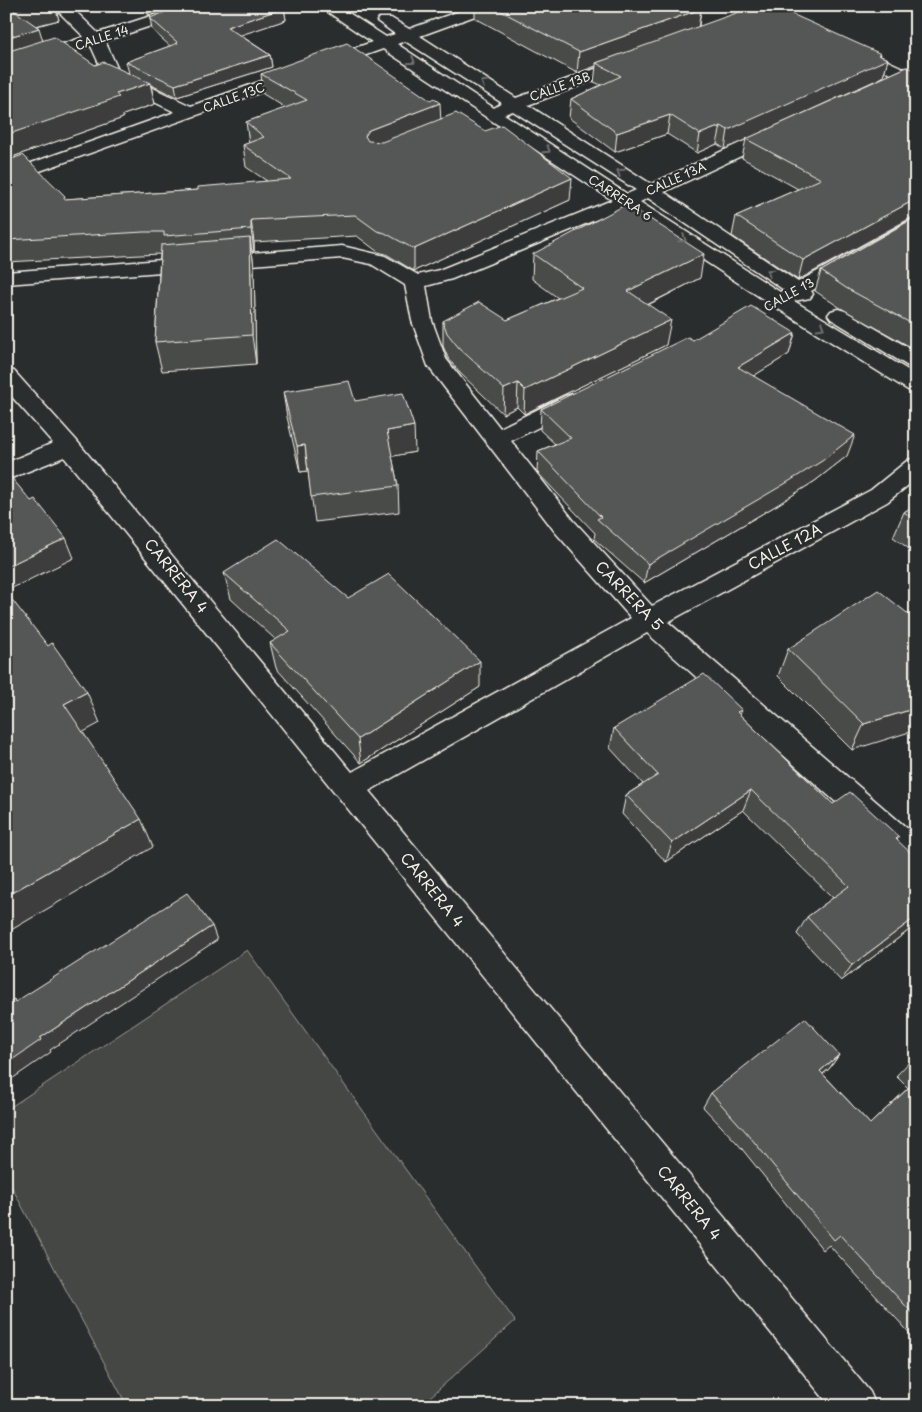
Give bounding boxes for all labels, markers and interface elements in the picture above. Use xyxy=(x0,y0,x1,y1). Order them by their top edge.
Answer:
street label: CALLE 14 xyxy=(72,20,131,54)
one-way arrow xyxy=(406,55,415,64)
street label: CALLE 13B xyxy=(527,67,593,105)
street label: CALLE 13C xyxy=(200,78,267,117)
one-way arrow xyxy=(480,80,489,90)
one-way arrow xyxy=(542,144,551,154)
street label: CALLE 13A xyxy=(643,157,709,199)
one-way arrow xyxy=(617,168,626,178)
street label: CARRERA 6 xyxy=(585,170,656,225)
one-way arrow xyxy=(678,233,687,243)
one-way arrow xyxy=(766,269,775,278)
street label: CALLE 13 xyxy=(760,273,817,315)
one-way arrow xyxy=(815,320,824,330)
street label: CALLE 12A xyxy=(743,517,825,575)
street label: CARRERA 4 xyxy=(140,533,215,618)
street label: CARRERA 5 xyxy=(591,555,669,635)
street label: CARRERA 4 xyxy=(396,847,471,932)
street label: CARRERA 4 xyxy=(653,1160,728,1245)

